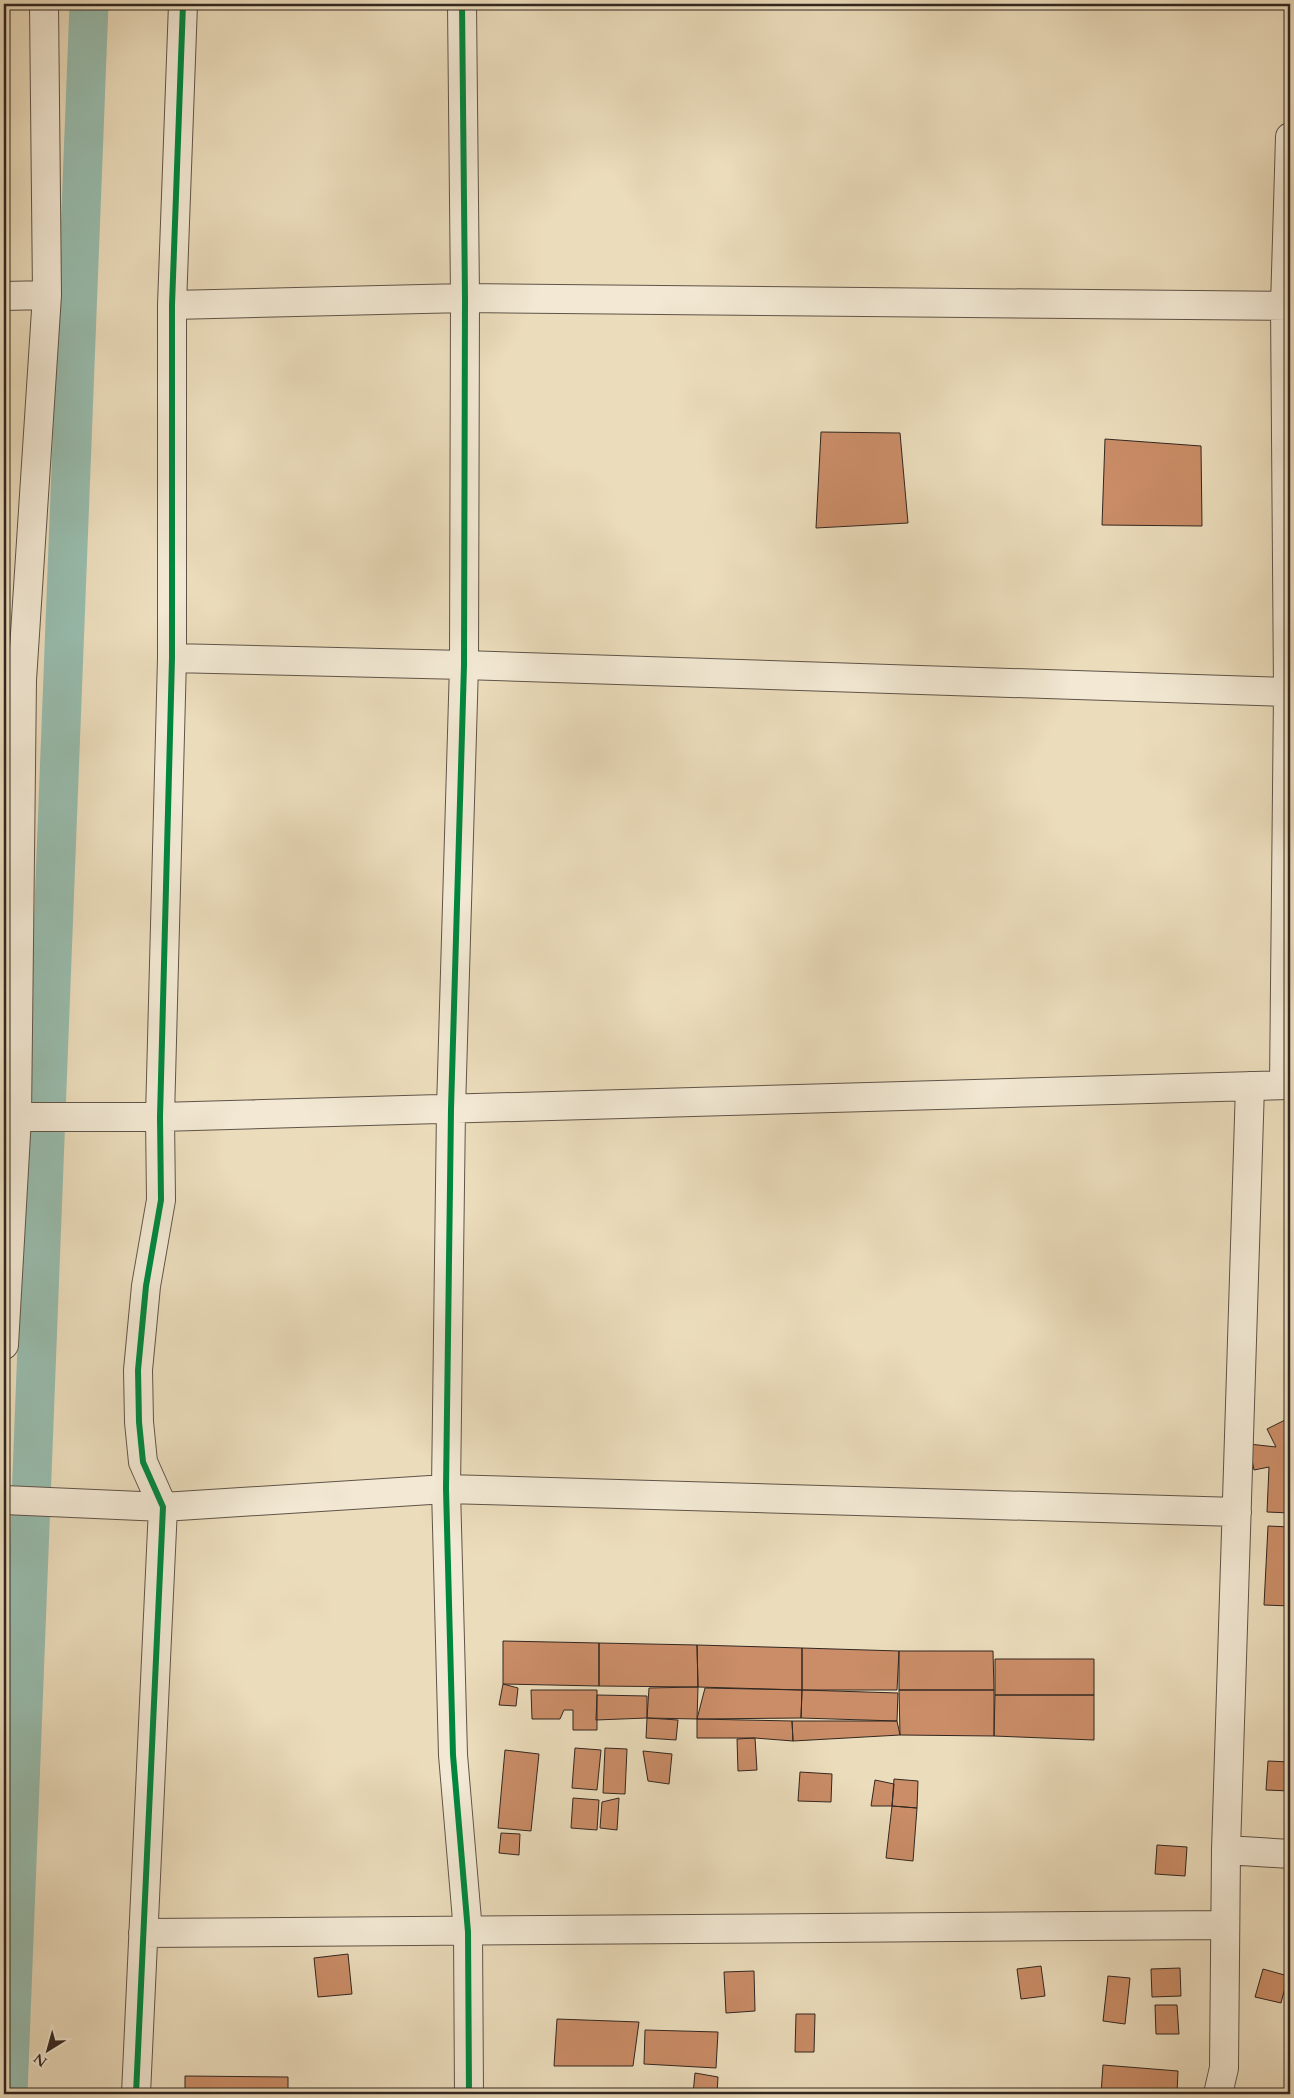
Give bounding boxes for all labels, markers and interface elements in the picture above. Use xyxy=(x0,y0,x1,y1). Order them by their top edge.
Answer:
north arrow xyxy=(22,2026,72,2076)
text: N xyxy=(30,2049,51,2071)

